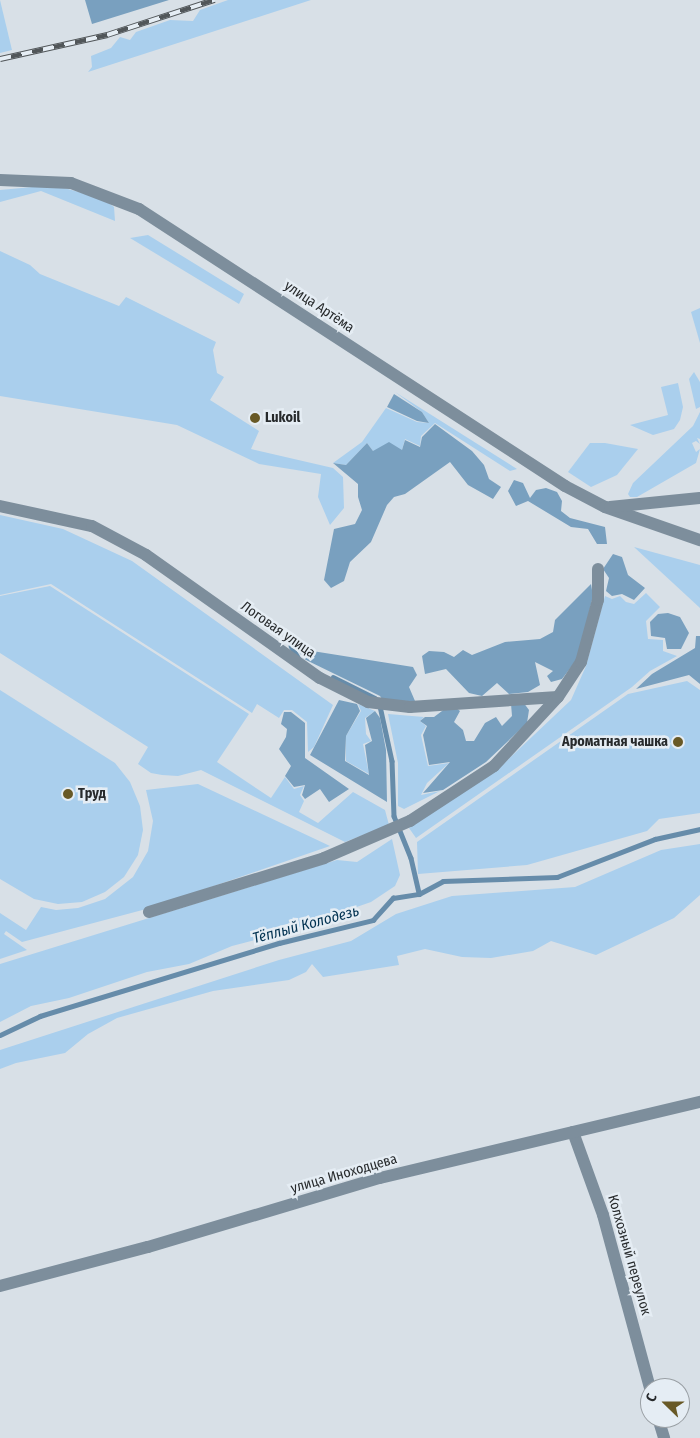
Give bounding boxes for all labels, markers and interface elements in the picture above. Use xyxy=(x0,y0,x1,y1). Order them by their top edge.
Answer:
street label: улица Артёма xyxy=(281,278,357,336)
place label: Lukoil xyxy=(265,410,300,426)
marker: Lukoil xyxy=(249,412,261,424)
street label: Логовая улица xyxy=(238,598,318,662)
place label: Ароматная чашка xyxy=(562,734,668,750)
marker: Ароматная чашка xyxy=(672,736,684,748)
place label: Труд xyxy=(78,786,106,802)
marker: Труд xyxy=(62,788,74,800)
water label: Тёплый Колодезь xyxy=(251,902,361,948)
street label: улица Иноходцева xyxy=(289,1151,399,1197)
street label: Колхозный переулок xyxy=(604,1193,654,1317)
north arrow xyxy=(640,1378,690,1428)
text: С xyxy=(642,1391,661,1404)

